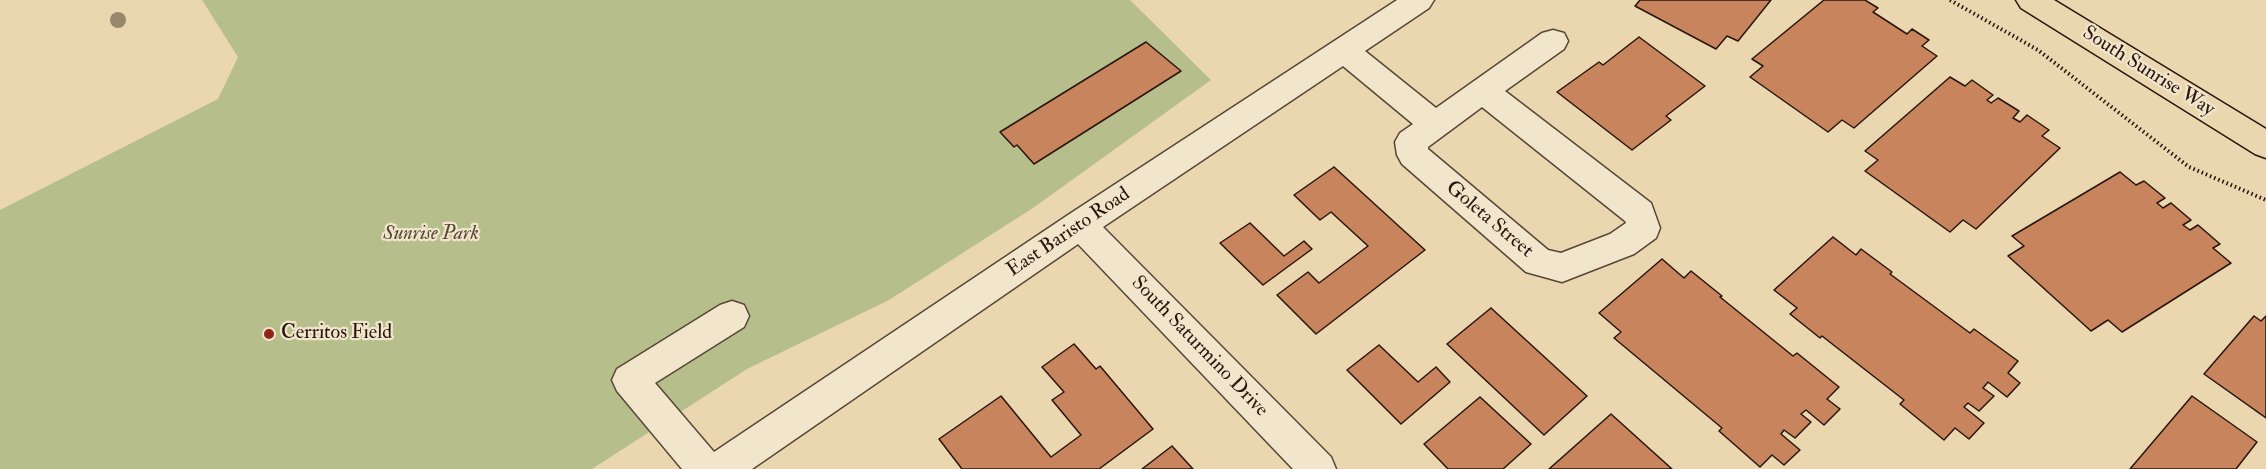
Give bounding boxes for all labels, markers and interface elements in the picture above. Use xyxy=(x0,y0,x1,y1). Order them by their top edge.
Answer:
street label: South Sunrise Way xyxy=(2077,22,2219,122)
street label: Goleta Street xyxy=(1440,176,1538,264)
street label: East Baristo Road xyxy=(1003,183,1135,283)
park label: Sunrise Park xyxy=(383,223,479,247)
street label: South Saturmino Drive xyxy=(1126,272,1272,422)
place label: Cerritos Field xyxy=(281,322,392,346)
marker: Cerritos Field xyxy=(262,327,276,341)

